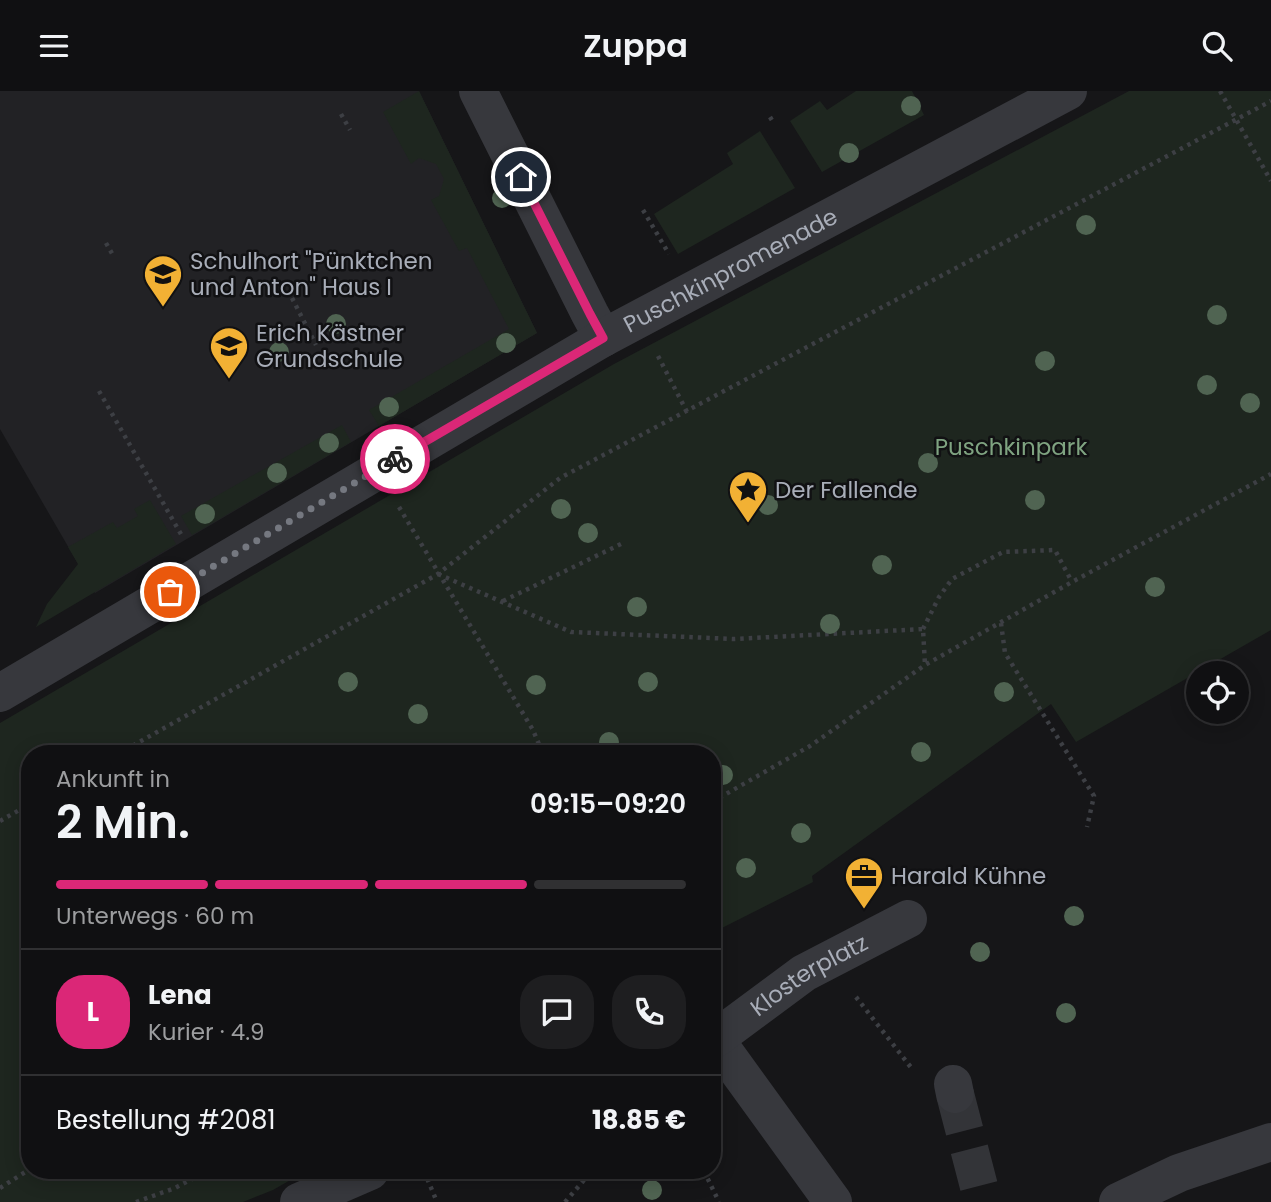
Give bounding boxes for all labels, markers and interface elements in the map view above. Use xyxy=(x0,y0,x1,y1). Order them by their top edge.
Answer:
text: Zuppa xyxy=(583,23,688,68)
icon: menu xyxy=(35,27,73,65)
icon: search xyxy=(1198,27,1236,65)
pin xyxy=(491,147,551,207)
icon: home xyxy=(502,158,540,196)
street label: Puschkinpromenade xyxy=(618,200,843,340)
place label: Schulhort "Pünktchen und Anton" Haus I xyxy=(190,245,432,303)
school or university icon: Schulhort "Pünktchen und Anton" Haus I xyxy=(142,253,184,308)
place label: Erich Kästner Grundschule xyxy=(256,317,404,375)
school or university icon: Erich Kästner Grundschule xyxy=(208,325,250,380)
courier xyxy=(360,424,430,494)
park label: Puschkinpark xyxy=(935,431,1087,463)
icon: bike xyxy=(376,440,414,478)
place icon: Der Fallende xyxy=(727,469,769,524)
place label: Der Fallende xyxy=(775,474,918,506)
pin xyxy=(140,562,200,622)
icon: bag xyxy=(151,573,189,611)
map controls xyxy=(1186,661,1249,724)
button: locate xyxy=(1186,661,1249,724)
text: Ankunft in xyxy=(56,763,170,795)
text: 09:15–09:20 xyxy=(530,786,686,822)
text: 2 Min. xyxy=(56,790,190,854)
office icon: Harald Kühne xyxy=(843,855,885,910)
place label: Harald Kühne xyxy=(891,860,1046,892)
text: Unterwegs · 60 m xyxy=(56,900,254,932)
street label: Klosterplatz xyxy=(744,927,873,1024)
button: chat xyxy=(520,975,594,1049)
button: phone xyxy=(612,975,686,1049)
text: Lena xyxy=(148,977,212,1013)
text: L xyxy=(87,994,99,1030)
text: Kurier · 4.9 xyxy=(148,1016,265,1048)
text: Bestellung #2081 xyxy=(56,1102,276,1138)
text: 18.85 € xyxy=(592,1102,686,1138)

